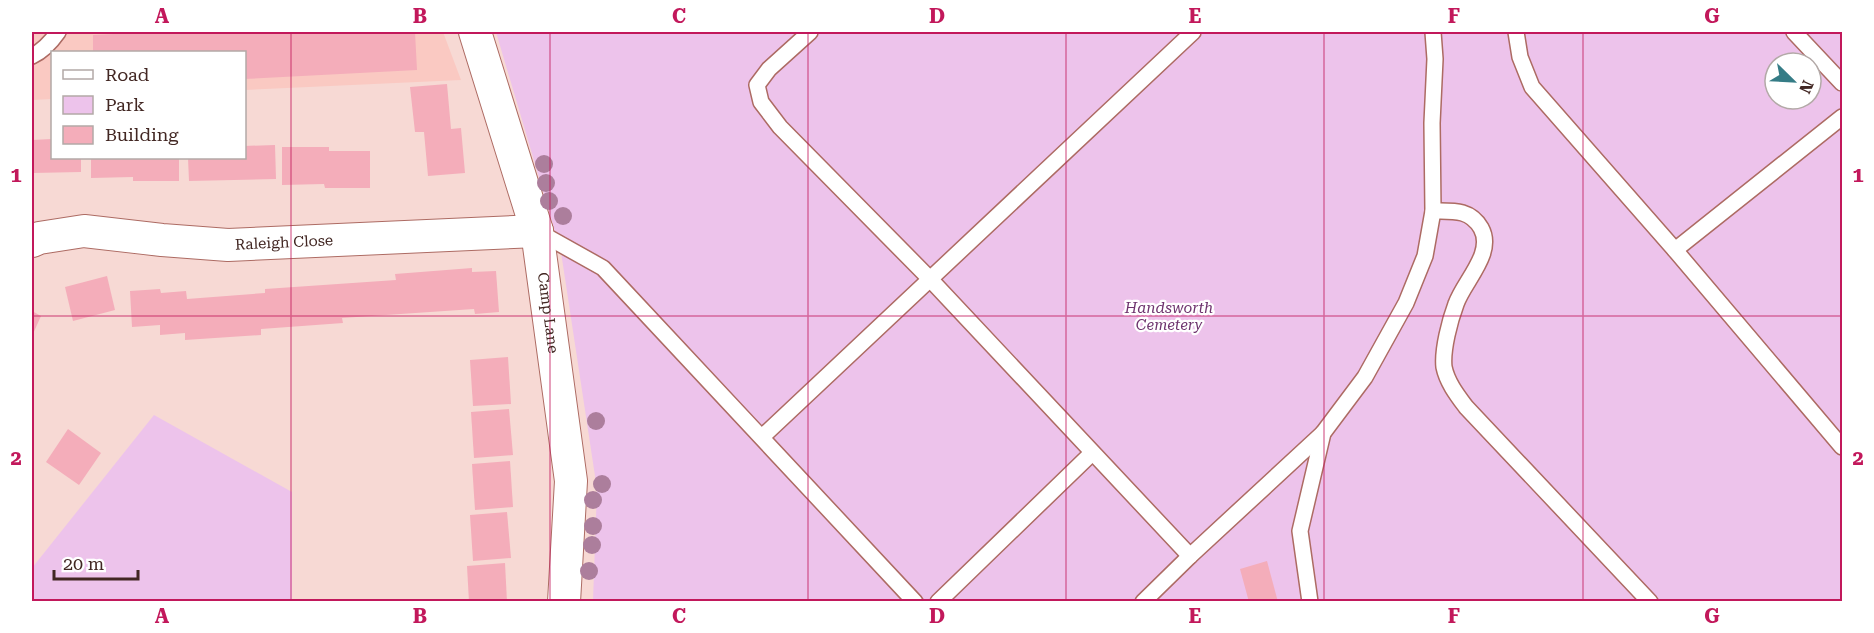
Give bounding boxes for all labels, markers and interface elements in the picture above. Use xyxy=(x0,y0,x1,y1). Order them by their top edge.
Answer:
text: A xyxy=(155,4,170,28)
text: B xyxy=(413,4,427,28)
text: C xyxy=(672,4,686,28)
text: D xyxy=(929,4,945,28)
text: E xyxy=(1189,4,1202,28)
text: F xyxy=(1448,4,1460,28)
text: G xyxy=(1704,4,1720,28)
legend xyxy=(51,51,246,159)
north arrow xyxy=(1763,51,1823,111)
text: Road xyxy=(105,64,150,85)
text: N xyxy=(1795,77,1817,96)
text: Park xyxy=(105,94,145,115)
text: Building xyxy=(105,124,179,145)
text: 1 xyxy=(10,163,22,187)
text: 1 xyxy=(1852,163,1864,187)
street label: Raleigh Close xyxy=(235,231,333,254)
street label: Camp Lane xyxy=(534,271,563,355)
park label: Handsworth Cemetery xyxy=(1124,299,1213,334)
text: 2 xyxy=(10,446,22,470)
text: 2 xyxy=(1852,446,1864,470)
scale bar xyxy=(54,543,138,581)
text: 20 m xyxy=(63,553,104,574)
text: A xyxy=(155,604,170,628)
text: B xyxy=(413,604,427,628)
text: C xyxy=(672,604,686,628)
text: D xyxy=(929,604,945,628)
text: E xyxy=(1189,604,1202,628)
text: F xyxy=(1448,604,1460,628)
text: G xyxy=(1704,604,1720,628)

